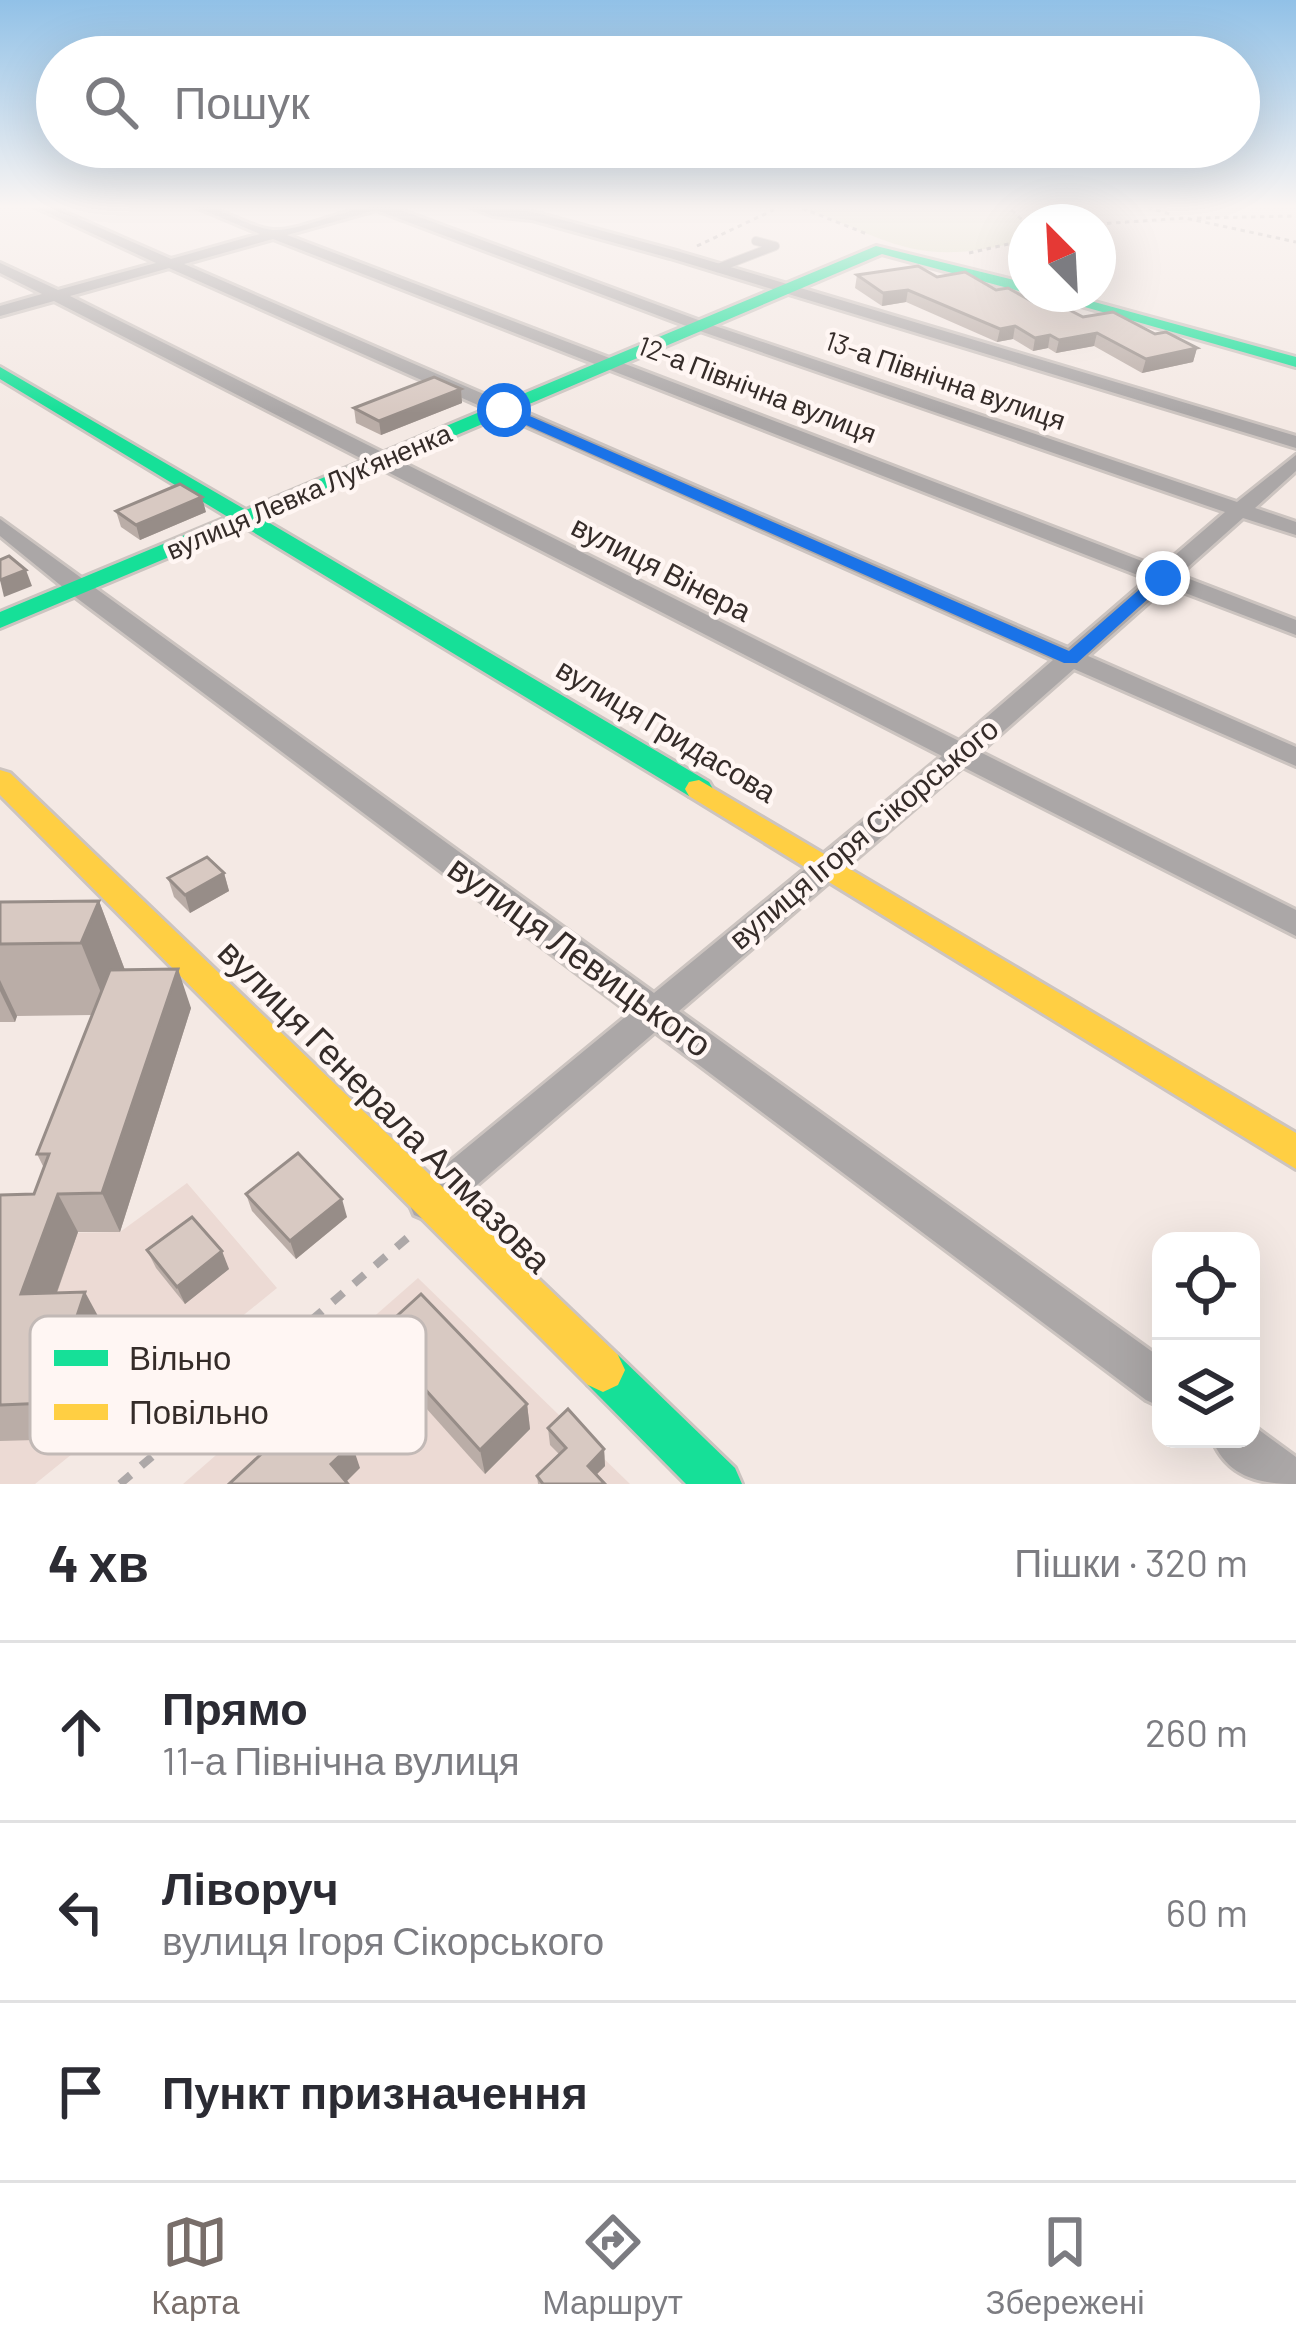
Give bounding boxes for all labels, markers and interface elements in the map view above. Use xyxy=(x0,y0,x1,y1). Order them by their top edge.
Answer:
search box xyxy=(36,36,1260,168)
icon: search xyxy=(78,69,144,135)
text: Пошук xyxy=(174,74,310,128)
north arrow xyxy=(1008,204,1116,312)
street label: 13-а Північна вулиця xyxy=(821,323,1070,436)
street label: 12-а Північна вулиця xyxy=(634,328,881,449)
route start xyxy=(477,383,531,437)
street label: вулиця Левка Лук'яненка xyxy=(161,415,457,566)
street label: вулиця Вінера xyxy=(566,507,758,628)
route end xyxy=(1136,551,1190,605)
street label: вулиця Гридасова xyxy=(551,650,784,809)
street label: вулиця Ігоря Сікорського xyxy=(721,709,1005,956)
street label: вулиця Левицького xyxy=(440,845,721,1065)
street label: вулиця Генерала Алмазова xyxy=(210,929,562,1282)
map controls xyxy=(1152,1232,1260,1448)
button: locate xyxy=(1152,1232,1260,1340)
legend xyxy=(30,1316,426,1454)
text: Вільно xyxy=(129,1337,231,1377)
button: layers xyxy=(1152,1340,1260,1448)
text: Повільно xyxy=(129,1391,269,1431)
text: 4 хв xyxy=(48,1531,149,1592)
text: Пішки · 320 m xyxy=(1014,1538,1248,1585)
text: Прямо xyxy=(162,1680,308,1734)
icon: ahead xyxy=(48,1699,114,1765)
text: 260 m xyxy=(1145,1708,1248,1755)
text: 11-а Північна вулиця xyxy=(162,1736,520,1783)
text: Ліворуч xyxy=(162,1860,339,1914)
icon: left xyxy=(48,1879,114,1945)
text: 60 m xyxy=(1166,1888,1248,1935)
text: вулиця Ігоря Сікорського xyxy=(162,1916,604,1963)
icon: arrive xyxy=(48,2059,114,2125)
text: Пункт призначення xyxy=(162,2064,588,2118)
tab: Карта xyxy=(151,2209,240,2322)
tab: Маршрут xyxy=(542,2209,683,2322)
tab: Збережені xyxy=(986,2209,1145,2322)

